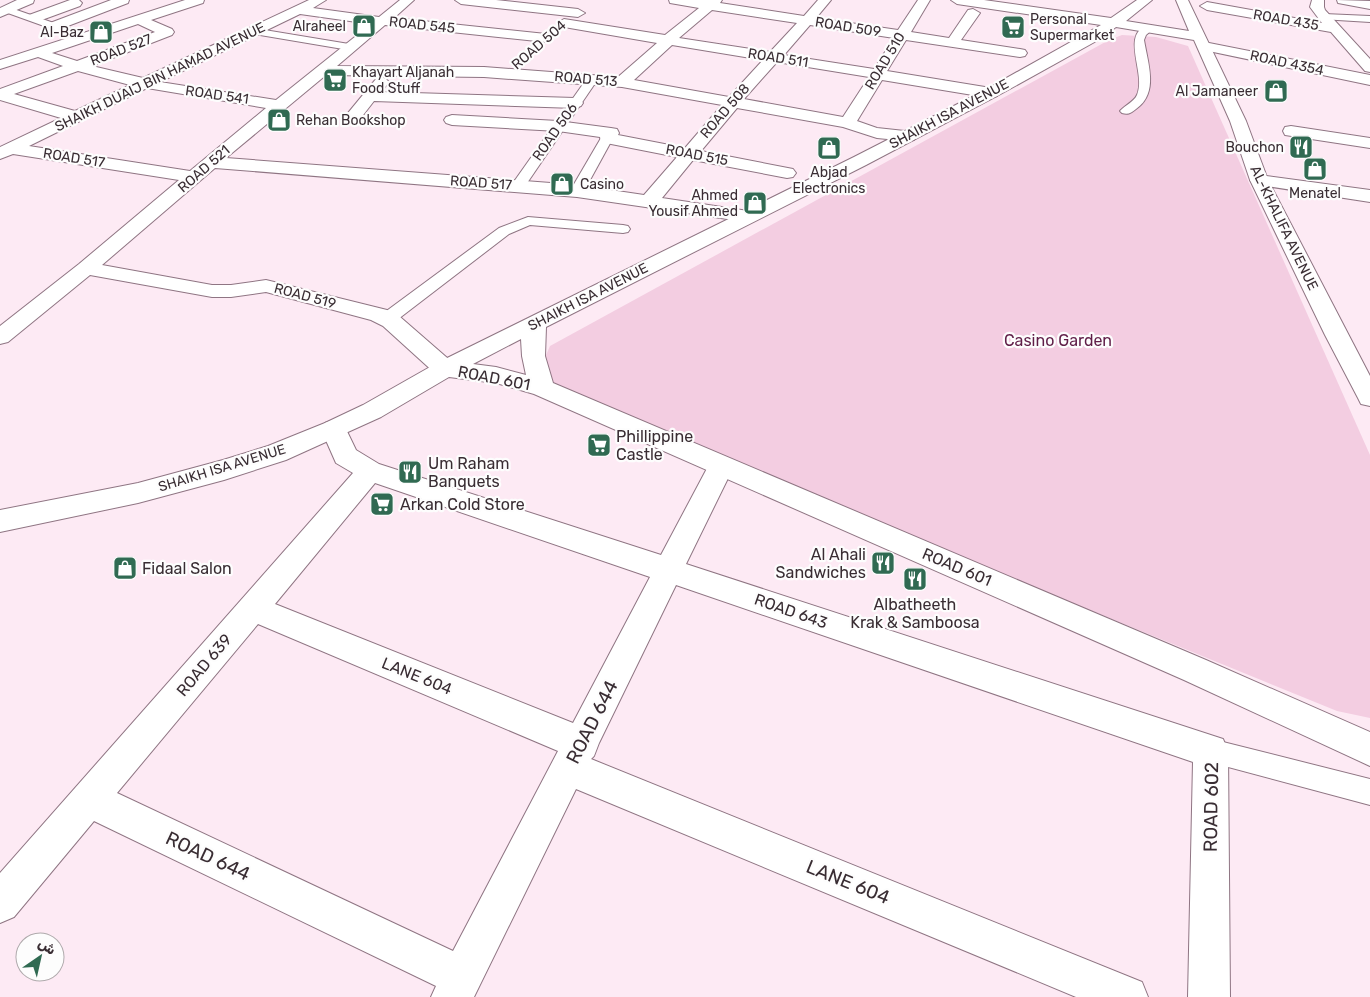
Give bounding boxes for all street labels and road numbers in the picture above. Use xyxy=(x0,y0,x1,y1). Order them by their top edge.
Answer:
street label: ROAD 435 xyxy=(1252,6,1320,34)
street label: ROAD 545 xyxy=(388,13,456,37)
street label: ROAD 509 xyxy=(814,13,882,41)
street label: ROAD 504 xyxy=(508,16,570,73)
street label: SHAIKH DUAIJ BIN HAMAD AVENUE xyxy=(52,19,268,135)
street label: ROAD 510 xyxy=(861,29,909,93)
street label: ROAD 527 xyxy=(88,30,154,70)
street label: ROAD 511 xyxy=(747,45,809,71)
street label: ROAD 4354 xyxy=(1249,47,1326,79)
street label: ROAD 513 xyxy=(554,68,618,90)
street label: SHAIKH ISA AVENUE xyxy=(886,75,1012,153)
street label: ROAD 508 xyxy=(697,80,753,142)
street label: ROAD 541 xyxy=(184,82,250,108)
street label: ROAD 506 xyxy=(529,100,581,164)
street label: ROAD 515 xyxy=(664,141,730,169)
street label: ROAD 521 xyxy=(174,142,234,196)
street label: ROAD 517 xyxy=(42,145,106,171)
street label: AL-KHALIFA AVENUE xyxy=(1246,163,1322,293)
street label: ROAD 517 xyxy=(449,172,513,194)
street label: SHAIKH ISA AVENUE xyxy=(525,259,651,335)
street label: ROAD 519 xyxy=(272,280,338,312)
street label: ROAD 601 xyxy=(456,362,532,394)
street label: SHAIKH ISA AVENUE xyxy=(156,440,288,496)
street label: ROAD 601 xyxy=(919,544,995,590)
street label: ROAD 643 xyxy=(752,590,830,632)
street label: ROAD 639 xyxy=(172,630,236,700)
street label: LANE 604 xyxy=(379,653,455,699)
street label: ROAD 644 xyxy=(561,676,623,768)
street label: ROAD 602 xyxy=(1199,762,1223,852)
street label: ROAD 644 xyxy=(162,826,254,886)
street label: LANE 604 xyxy=(803,855,893,909)

